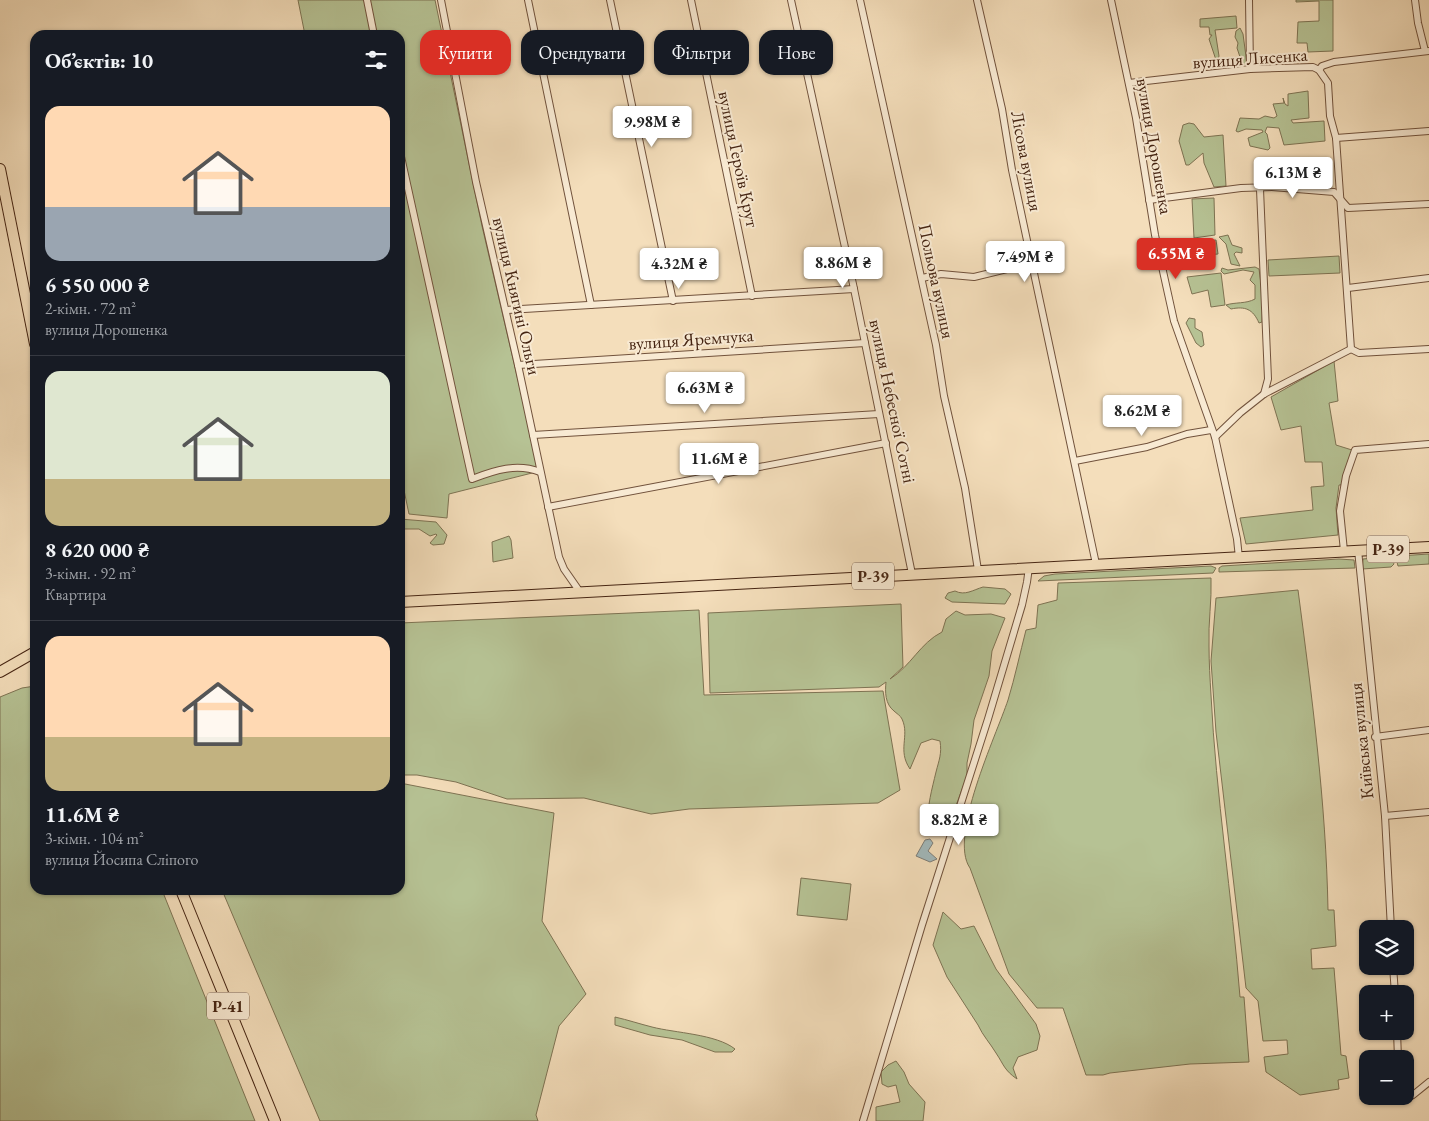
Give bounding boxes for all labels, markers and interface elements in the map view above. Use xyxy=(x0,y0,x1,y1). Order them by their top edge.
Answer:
chip: Купити xyxy=(420,30,511,75)
chip: Орендувати xyxy=(521,30,644,75)
chip: Фільтри xyxy=(654,30,749,75)
chip: Нове xyxy=(759,30,833,75)
street label: вулиця Лисенка xyxy=(1192,42,1309,73)
icon: filters xyxy=(362,46,390,74)
text: Об’єктів: 10 xyxy=(45,47,153,74)
street label: вулиця Дорошенка xyxy=(1132,76,1178,217)
street label: вулиця Героїв Крут xyxy=(713,89,765,230)
pin: 9.98M ₴ xyxy=(606,106,698,148)
street label: Лісова вулиця xyxy=(1006,109,1048,213)
text: 9.98M ₴ xyxy=(624,111,680,132)
icon: home xyxy=(173,138,263,228)
pin: 6.13M ₴ xyxy=(1247,156,1339,199)
text: 6.13M ₴ xyxy=(1265,162,1321,183)
street label: вулиця Княгині Ольги xyxy=(488,215,546,378)
street label: Польова вулиця xyxy=(914,221,960,341)
pin: 6.55M ₴ xyxy=(1130,238,1222,280)
pin: 7.49M ₴ xyxy=(979,240,1071,283)
text: 6.55M ₴ xyxy=(1148,243,1204,264)
pin: 8.86M ₴ xyxy=(797,246,889,289)
text: 7.49M ₴ xyxy=(997,246,1053,267)
pin: 4.32M ₴ xyxy=(633,248,725,290)
text: 8.86M ₴ xyxy=(815,252,871,273)
text: 4.32M ₴ xyxy=(651,253,707,274)
text: 6 550 000 ₴ xyxy=(45,271,149,298)
text: 2-кімн. · 72 m² xyxy=(45,298,136,319)
street label: вулиця Небесної Сотні xyxy=(864,317,922,486)
text: вулиця Дорошенка xyxy=(45,319,168,340)
street label: вулиця Яремчука xyxy=(628,323,755,355)
pin: 6.63M ₴ xyxy=(659,372,751,414)
text: 6.63M ₴ xyxy=(677,377,733,398)
pin: 8.62M ₴ xyxy=(1096,394,1188,437)
text: 8.62M ₴ xyxy=(1114,400,1170,421)
icon: home xyxy=(173,404,263,494)
pin: 11.6M ₴ xyxy=(673,442,765,485)
text: 11.6M ₴ xyxy=(691,448,747,469)
text: 8 620 000 ₴ xyxy=(45,536,149,563)
road number: Р-39 xyxy=(1367,536,1409,562)
road number: Р-39 xyxy=(852,562,894,590)
text: 3-кімн. · 92 m² xyxy=(45,563,136,584)
text: Квартира xyxy=(45,584,106,605)
icon: home xyxy=(173,669,263,759)
street label: Київська вулиця xyxy=(1343,682,1379,800)
text: 11.6M ₴ xyxy=(45,801,119,828)
pin: 8.82M ₴ xyxy=(913,804,1005,846)
text: 8.82M ₴ xyxy=(931,809,987,830)
text: 3-кімн. · 104 m² xyxy=(45,828,144,849)
text: вулиця Йосипа Сліпого xyxy=(45,849,199,870)
map controls xyxy=(1359,920,1414,1105)
button: layers xyxy=(1359,920,1414,975)
button: + xyxy=(1359,985,1414,1040)
road number: Р-41 xyxy=(207,992,249,1019)
button: − xyxy=(1359,1050,1414,1105)

